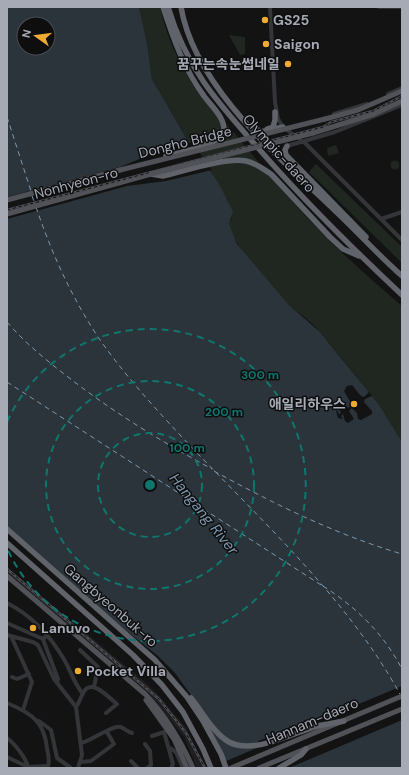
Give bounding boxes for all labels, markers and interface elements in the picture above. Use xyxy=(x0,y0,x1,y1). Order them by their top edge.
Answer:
place label: GS25 xyxy=(273,11,309,29)
marker: GS25 xyxy=(260,15,270,25)
north arrow xyxy=(16,16,56,56)
text: N xyxy=(19,28,34,39)
place label: Saigon xyxy=(274,35,320,53)
marker: Saigon xyxy=(261,39,271,49)
place label: 꿈꾸는속눈썹네일 xyxy=(177,55,280,73)
marker: 꿈꾸는속눈썹네일 xyxy=(283,59,293,69)
street label: Olympic-daero xyxy=(239,110,319,196)
street label: Dongho Bridge xyxy=(137,122,233,162)
street label: Nonhyeon-ro xyxy=(32,163,120,203)
text: 300 m xyxy=(241,367,279,383)
place label: 애일리하우스 xyxy=(269,395,346,413)
marker: 애일리하우스 xyxy=(349,399,359,409)
text: 200 m xyxy=(205,404,243,420)
text: 100 m xyxy=(169,440,205,456)
water label: Hangang River xyxy=(165,469,243,559)
centre of rings xyxy=(143,478,157,492)
street label: Gangbyeonbuk-ro xyxy=(60,559,162,651)
place label: Lanuvo xyxy=(41,619,90,637)
marker: Lanuvo xyxy=(28,623,38,633)
place label: Pocket Villa xyxy=(86,662,166,680)
marker: Pocket Villa xyxy=(73,666,83,676)
street label: Hannam-daero xyxy=(263,693,361,749)

